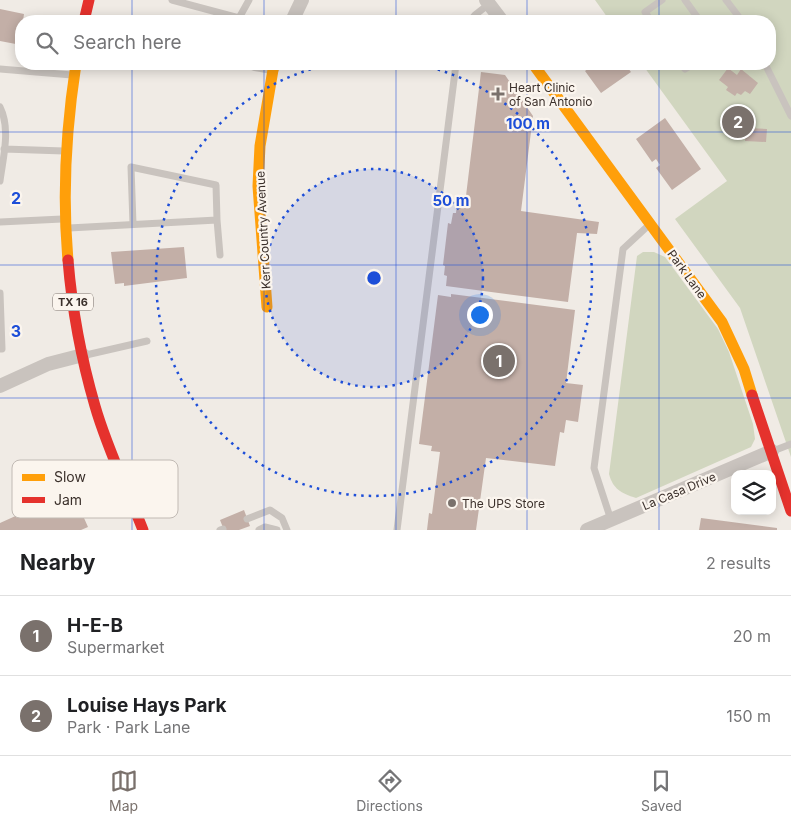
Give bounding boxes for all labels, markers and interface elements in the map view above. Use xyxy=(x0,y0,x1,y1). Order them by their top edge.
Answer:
search box xyxy=(15,15,776,70)
icon: search xyxy=(33,29,61,57)
text: Search here xyxy=(73,31,182,54)
place label: Heart Clinic of San Antonio xyxy=(509,80,592,109)
marker: Heart Clinic of San Antonio xyxy=(491,87,505,101)
pin: 2 xyxy=(722,103,754,141)
text: 100 m xyxy=(506,114,550,133)
street label: Kerr Country Avenue xyxy=(252,171,274,289)
text: 2 xyxy=(11,188,21,208)
text: 50 m xyxy=(433,191,469,210)
street label: Park Lane xyxy=(664,247,710,301)
centre of rings xyxy=(365,269,383,287)
road number: TX 16 xyxy=(53,294,93,310)
your location xyxy=(467,302,493,328)
text: 3 xyxy=(11,321,21,341)
pin: 1 xyxy=(483,342,515,380)
legend xyxy=(12,460,178,518)
text: Slow xyxy=(54,468,86,485)
street label: La Casa Drive xyxy=(640,469,718,513)
map controls xyxy=(731,470,776,515)
button: layers xyxy=(731,470,776,515)
text: Jam xyxy=(54,491,82,508)
place label: The UPS Store xyxy=(462,496,545,511)
marker: The UPS Store xyxy=(446,497,458,509)
text: Nearby xyxy=(20,550,95,575)
text: 2 results xyxy=(706,553,771,573)
text: H-E-B xyxy=(67,614,123,637)
text: 1 xyxy=(33,626,39,646)
text: 20 m xyxy=(733,626,771,646)
text: Supermarket xyxy=(67,637,164,657)
text: Louise Hays Park xyxy=(67,694,226,717)
text: 2 xyxy=(31,706,41,726)
text: 150 m xyxy=(726,706,771,726)
text: Park · Park Lane xyxy=(67,717,190,737)
tab: Map xyxy=(109,767,138,814)
tab: Directions xyxy=(356,767,423,814)
tab: Saved xyxy=(641,767,682,814)

